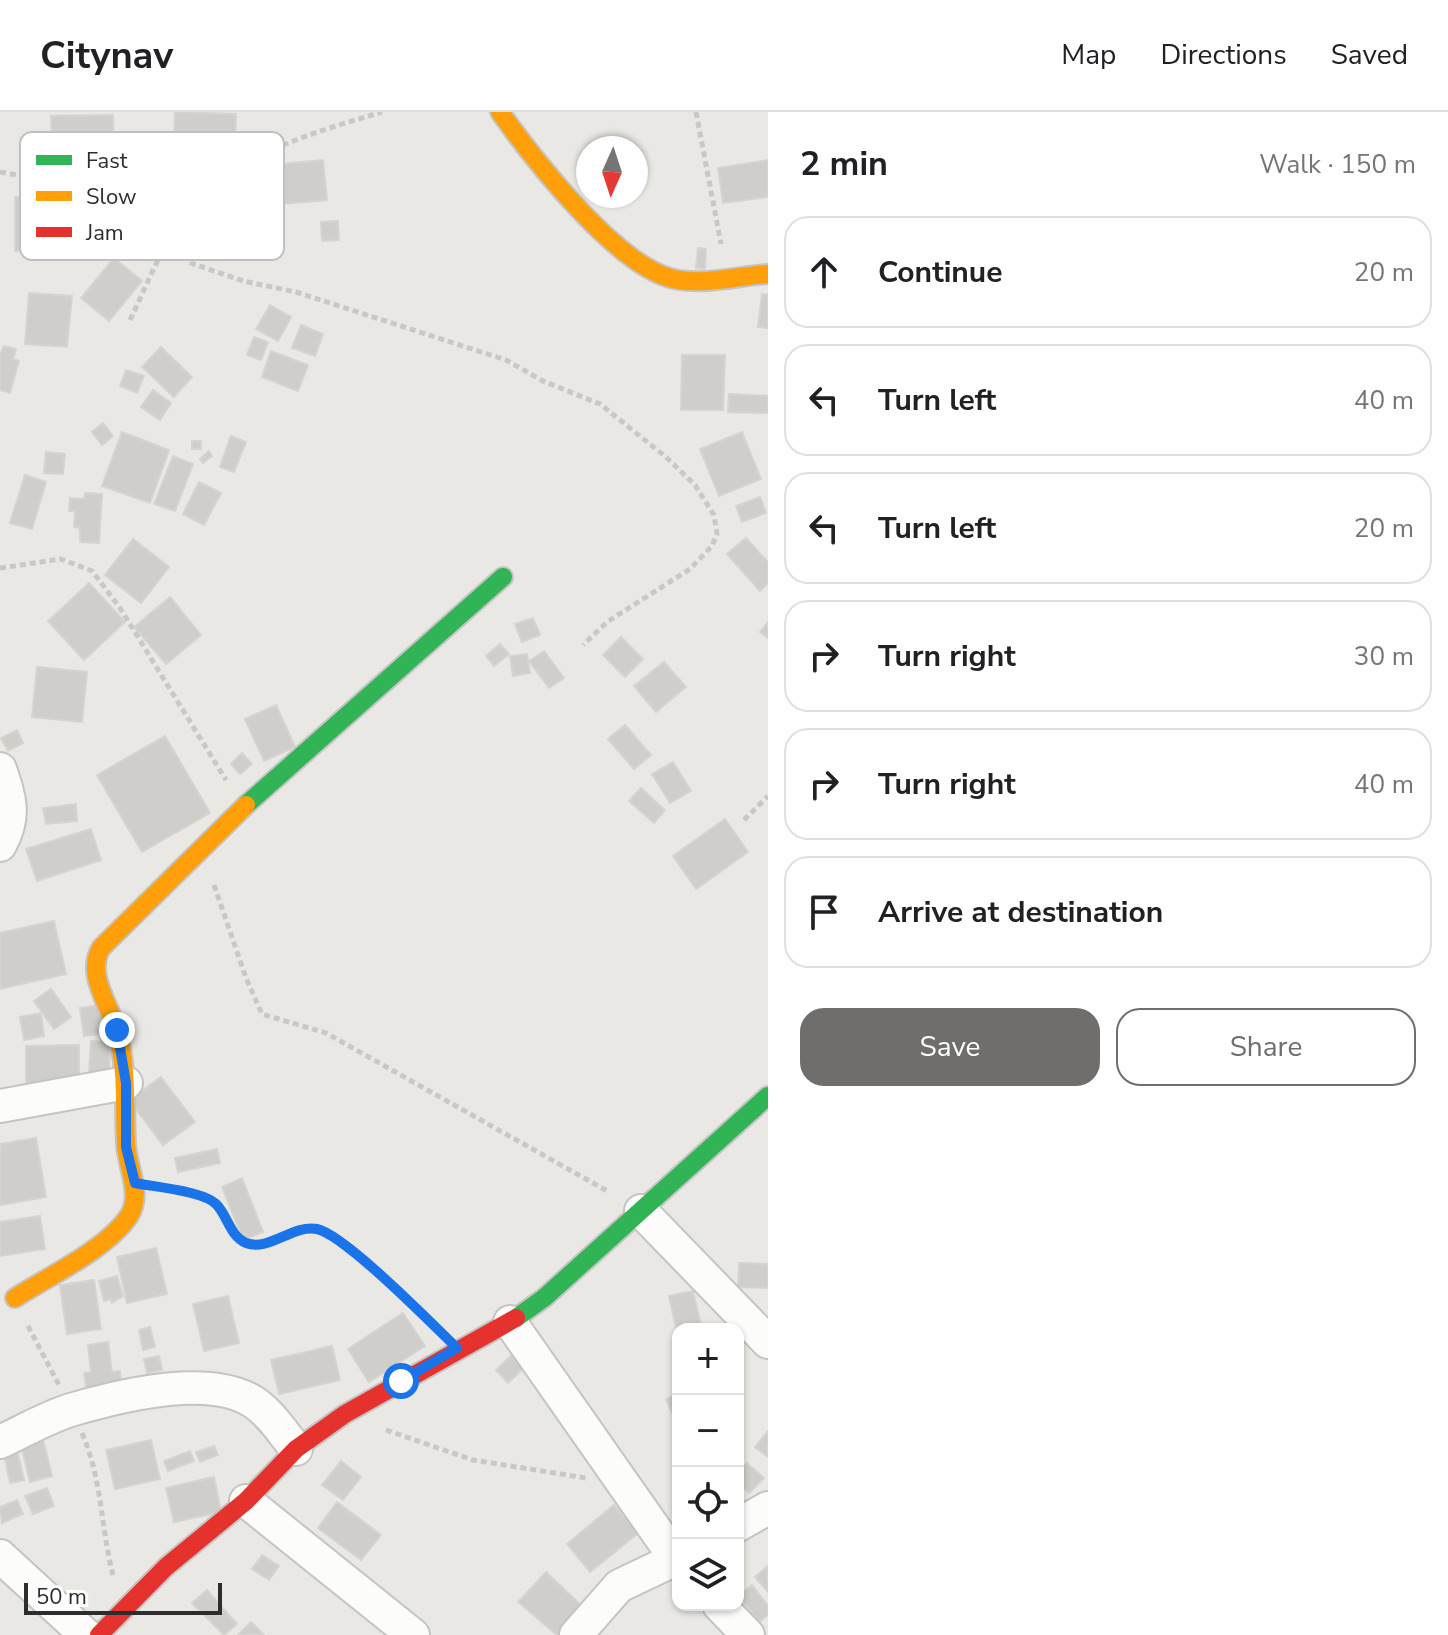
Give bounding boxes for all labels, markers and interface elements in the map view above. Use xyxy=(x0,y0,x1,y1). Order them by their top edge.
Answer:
text: Citynav xyxy=(40,30,173,81)
text: Map xyxy=(1061,36,1116,74)
text: Directions xyxy=(1160,36,1287,74)
text: Saved xyxy=(1331,36,1408,74)
legend xyxy=(20,132,284,260)
north arrow xyxy=(576,136,648,208)
text: 2 min xyxy=(800,141,888,187)
text: Fast xyxy=(86,146,128,176)
text: Walk · 150 m xyxy=(1259,147,1416,182)
text: Slow xyxy=(86,182,137,212)
text: Jam xyxy=(85,218,124,248)
icon: ahead xyxy=(802,250,846,294)
text: Continue xyxy=(878,252,1003,293)
text: 20 m xyxy=(1354,255,1414,290)
icon: left xyxy=(802,378,846,422)
text: Turn left xyxy=(878,380,996,421)
text: 40 m xyxy=(1354,383,1414,418)
icon: left xyxy=(802,506,846,550)
text: Turn left xyxy=(878,508,996,549)
text: 20 m xyxy=(1354,511,1414,546)
icon: right xyxy=(802,634,846,678)
text: Turn right xyxy=(878,636,1016,677)
text: 30 m xyxy=(1354,639,1414,674)
icon: right xyxy=(802,762,846,806)
text: Turn right xyxy=(878,764,1016,805)
text: 40 m xyxy=(1354,767,1414,802)
icon: arrive xyxy=(802,890,846,934)
text: Arrive at destination xyxy=(878,892,1163,933)
button: Save xyxy=(800,1008,1100,1086)
button: Share xyxy=(1116,1008,1416,1086)
route end xyxy=(99,1012,135,1048)
map controls xyxy=(672,1323,744,1611)
button: + xyxy=(672,1323,744,1395)
route start xyxy=(383,1363,419,1399)
button: − xyxy=(672,1395,744,1467)
button: locate xyxy=(672,1467,744,1539)
button: layers xyxy=(672,1539,744,1611)
scale bar xyxy=(24,1579,222,1615)
text: 50 m xyxy=(36,1582,87,1612)

